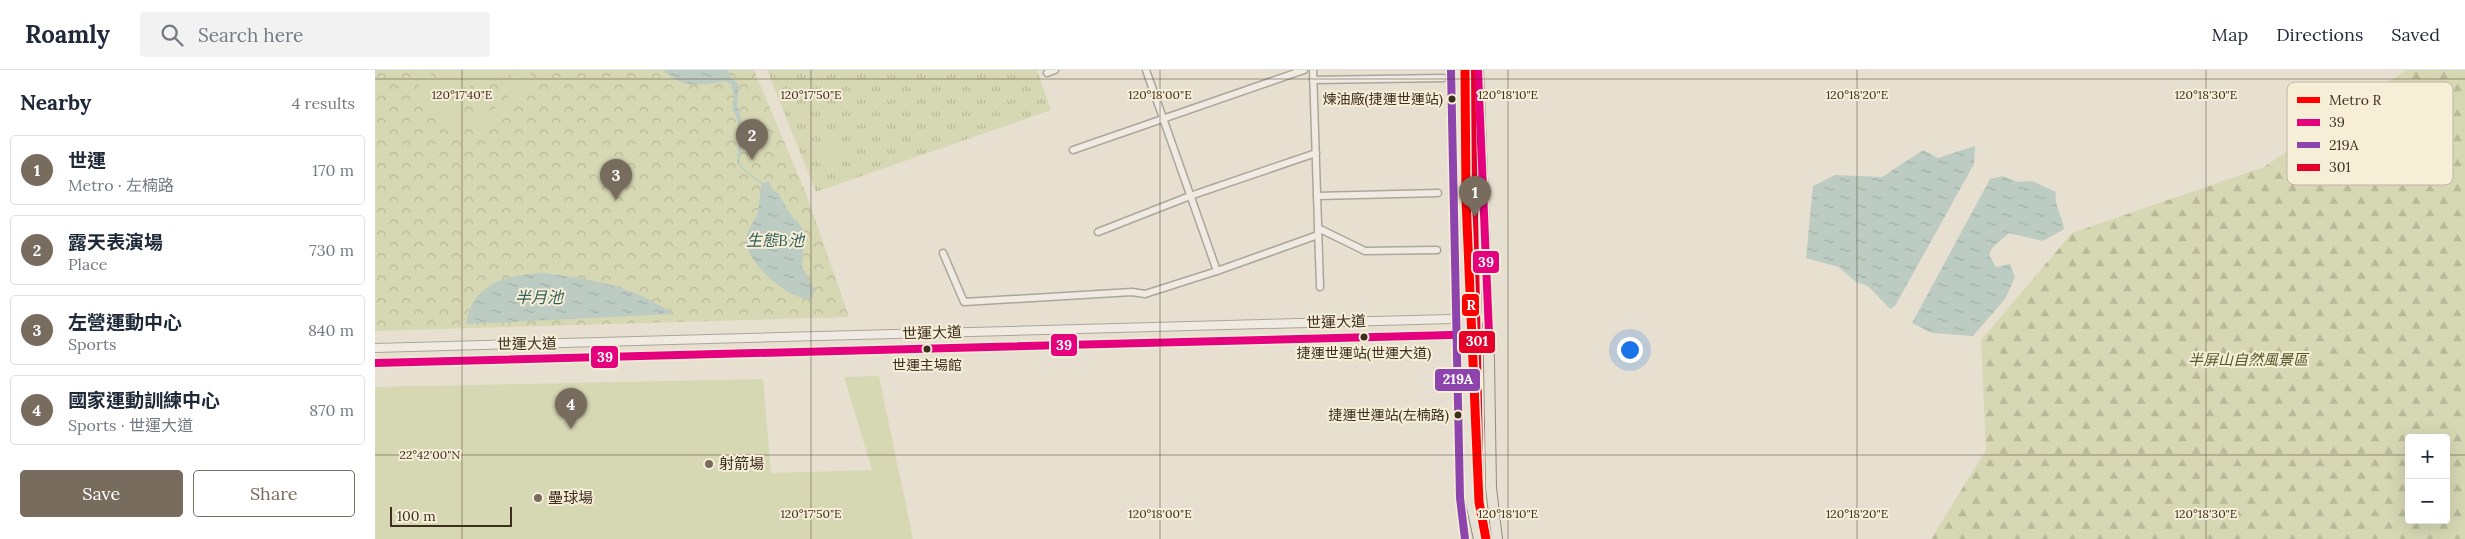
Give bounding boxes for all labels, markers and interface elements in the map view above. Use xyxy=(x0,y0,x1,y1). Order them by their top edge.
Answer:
search box xyxy=(140,12,490,57)
text: Roamly xyxy=(25,19,110,50)
icon: search xyxy=(158,21,186,49)
text: Search here xyxy=(198,23,303,47)
text: Map xyxy=(2212,23,2248,46)
text: Directions xyxy=(2276,23,2363,46)
text: Saved xyxy=(2391,23,2440,46)
legend xyxy=(2287,82,2453,185)
text: 120°17'40"E xyxy=(432,87,492,102)
text: 120°17'50"E xyxy=(780,87,842,102)
text: 120°18'00"E xyxy=(1128,87,1192,102)
text: 120°18'10"E xyxy=(1478,87,1538,102)
text: 120°18'20"E xyxy=(1826,87,1888,102)
text: 120°18'30"E xyxy=(2175,87,2237,102)
text: Nearby xyxy=(20,89,91,116)
place label: 煉油廠(捷運世運站) xyxy=(1322,90,1443,108)
text: Metro R xyxy=(2329,91,2381,109)
text: 4 results xyxy=(292,93,355,113)
marker: 煉油廠(捷運世運站) xyxy=(1447,94,1457,104)
text: 39 xyxy=(2329,113,2345,131)
pin: 2 xyxy=(736,119,768,160)
text: 219A xyxy=(2329,136,2359,154)
text: 世運 xyxy=(68,148,106,172)
text: 301 xyxy=(2329,158,2351,176)
pin: 3 xyxy=(600,159,632,200)
text: 1 xyxy=(34,160,40,180)
text: 170 m xyxy=(312,160,354,180)
text: Metro · 左楠路 xyxy=(68,175,174,195)
pin: 1 xyxy=(1459,176,1491,217)
text: 露天表演場 xyxy=(68,230,163,254)
water label: 生態B池 xyxy=(746,230,806,250)
text: 2 xyxy=(33,240,41,260)
text: 730 m xyxy=(309,240,354,260)
line badge: 39 xyxy=(1472,250,1500,274)
text: 39 xyxy=(1478,253,1494,271)
text: Place xyxy=(68,254,107,274)
water label: 半月池 xyxy=(515,287,565,307)
line badge: R xyxy=(1461,293,1480,317)
text: R xyxy=(1466,296,1476,314)
text: 左營運動中心 xyxy=(68,310,182,334)
street label: 世運大道 xyxy=(1306,311,1366,332)
text: 3 xyxy=(33,320,41,340)
text: 840 m xyxy=(308,320,354,340)
street label: 世運大道 xyxy=(902,322,962,343)
line badge: 301 xyxy=(1458,330,1496,354)
marker: 捷運世運站(世運大道) xyxy=(1359,332,1369,342)
text: 301 xyxy=(1466,332,1489,350)
street label: 世運大道 xyxy=(497,333,557,354)
line badge: 39 xyxy=(1050,333,1078,357)
text: Sports xyxy=(68,334,117,354)
text: 39 xyxy=(1056,336,1072,354)
your location xyxy=(1617,337,1643,363)
marker: 世運主場館 xyxy=(922,344,932,354)
place label: 捷運世運站(世運大道) xyxy=(1297,344,1431,362)
line badge: 39 xyxy=(590,345,619,369)
text: 39 xyxy=(597,348,613,366)
park label: 半屏山自然風景區 xyxy=(2188,350,2310,369)
place label: 世運主場館 xyxy=(892,356,962,374)
line badge: 219A xyxy=(1434,368,1481,392)
text: 219A xyxy=(1443,370,1474,388)
text: 國家運動訓練中心 xyxy=(68,388,220,412)
pin: 4 xyxy=(555,388,587,429)
text: 4 xyxy=(33,400,41,420)
text: 870 m xyxy=(309,400,354,420)
place label: 捷運世運站(左楠路) xyxy=(1328,406,1449,424)
marker: 捷運世運站(左楠路) xyxy=(1453,410,1463,420)
text: Sports · 世運大道 xyxy=(68,415,193,435)
map controls xyxy=(2405,434,2450,524)
button: + xyxy=(2405,434,2450,479)
text: 22°42'00"N xyxy=(399,447,461,462)
place label: 射箭場 xyxy=(719,454,764,473)
marker: 射箭場 xyxy=(703,458,715,470)
button: Save xyxy=(20,470,183,517)
button: Share xyxy=(193,470,355,517)
button: − xyxy=(2405,479,2450,524)
place label: 壘球場 xyxy=(548,488,593,507)
marker: 壘球場 xyxy=(532,492,544,504)
scale bar xyxy=(390,504,513,527)
text: 120°17'50"E xyxy=(780,506,842,521)
text: 120°18'00"E xyxy=(1128,506,1192,521)
text: 120°18'10"E xyxy=(1478,506,1538,521)
text: 120°18'20"E xyxy=(1826,506,1888,521)
text: 120°18'30"E xyxy=(2175,506,2237,521)
text: 100 m xyxy=(397,507,436,525)

